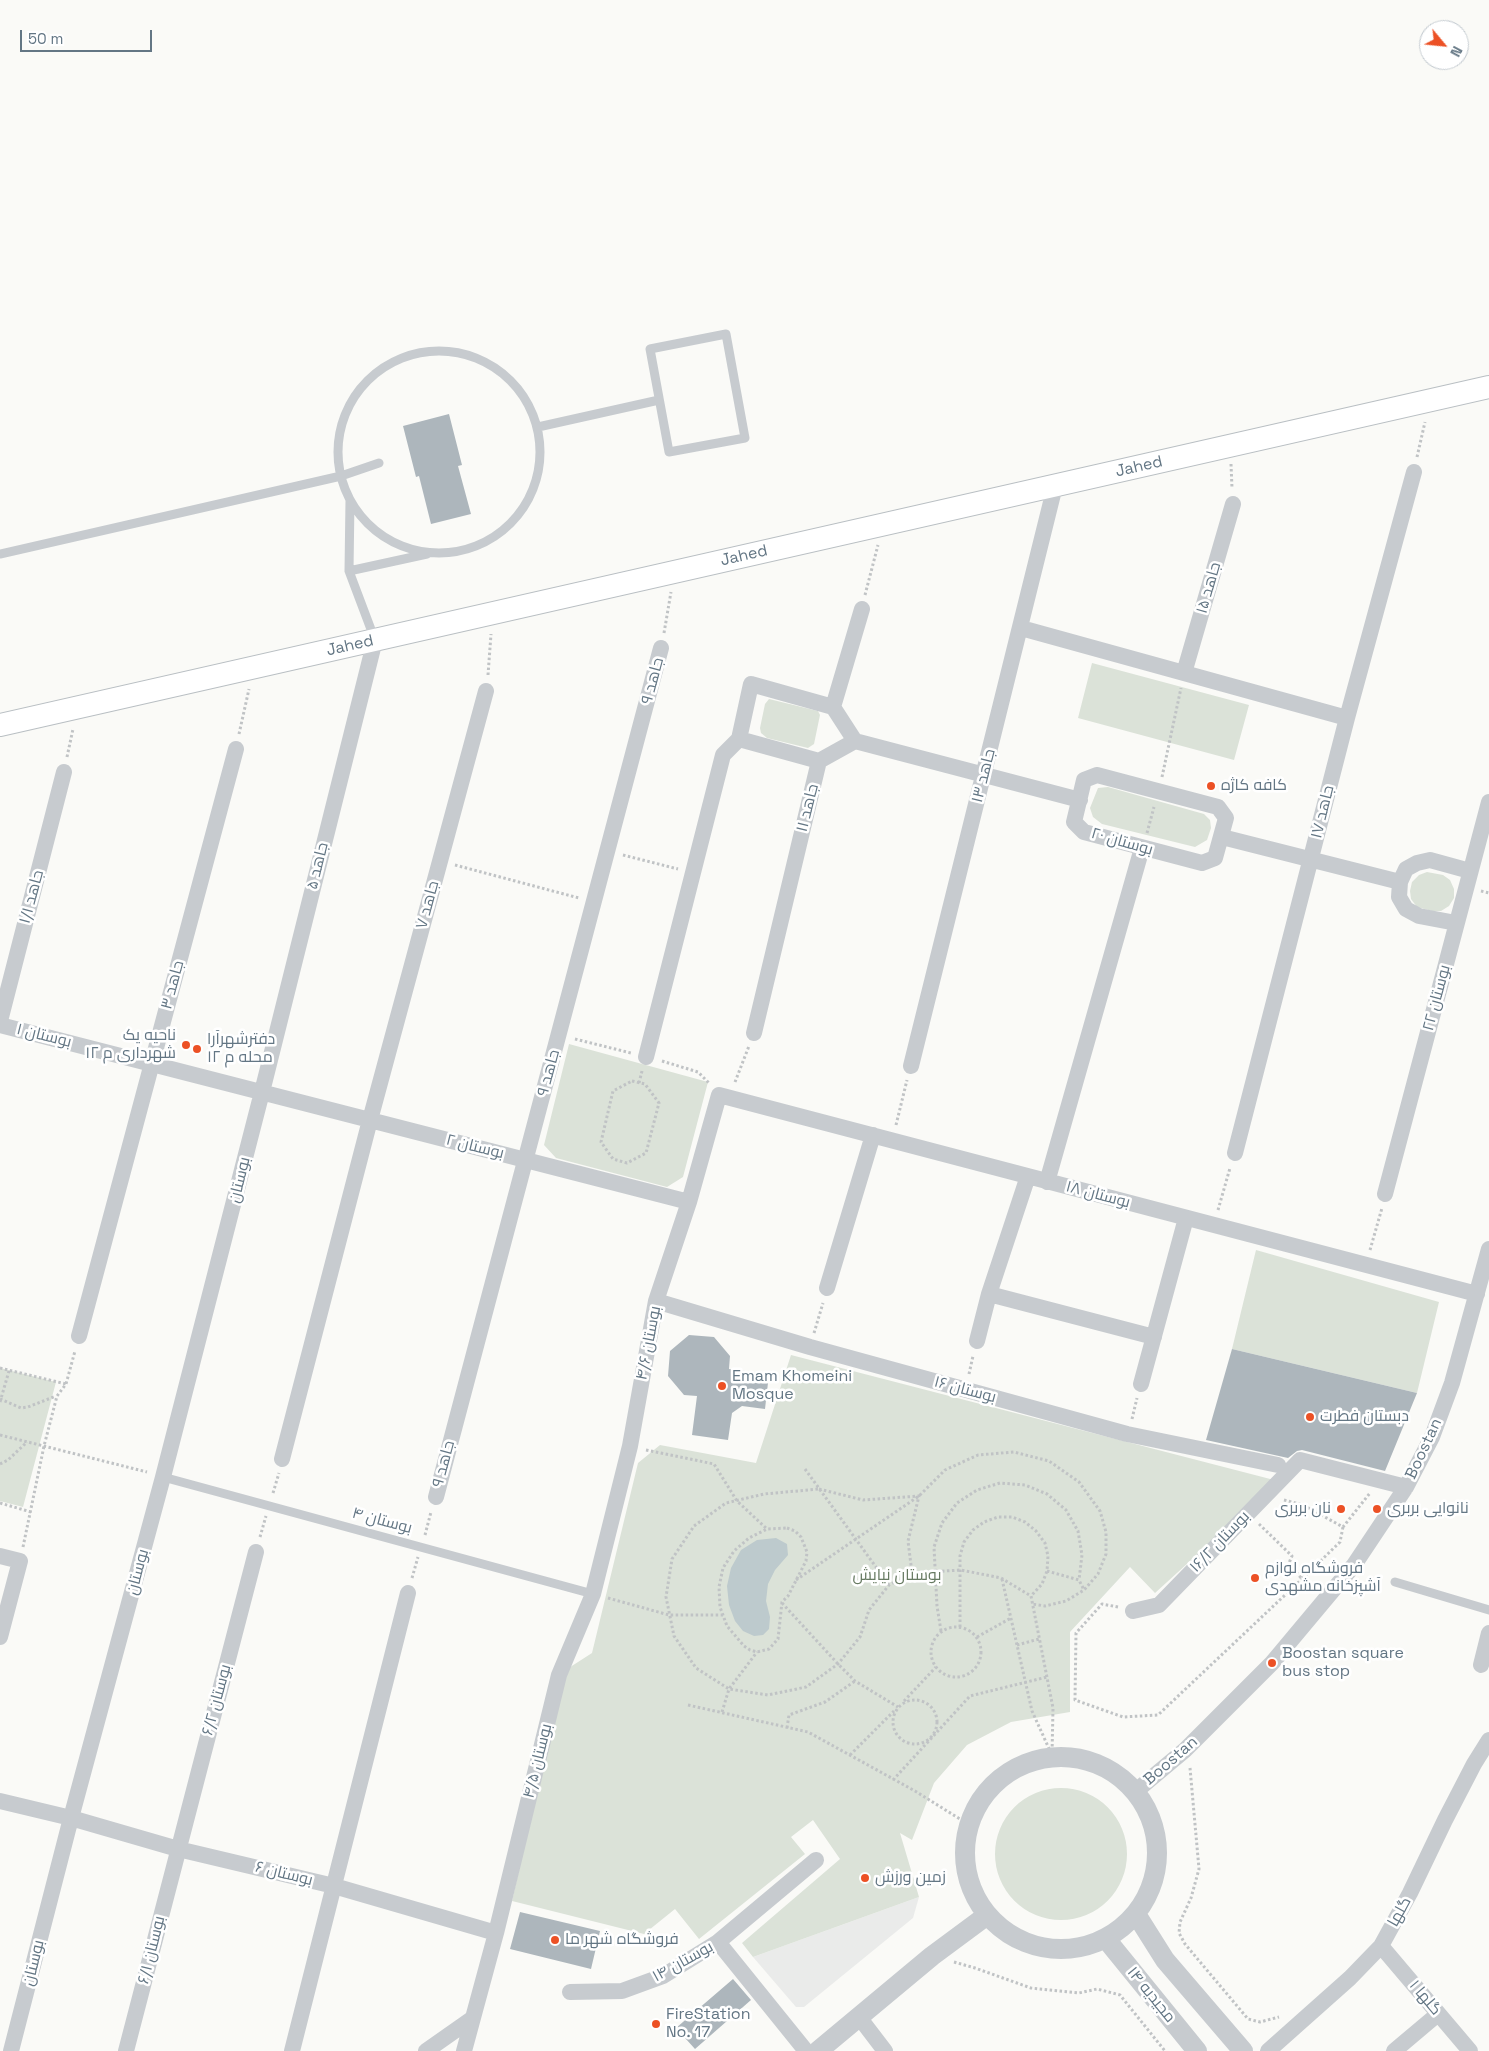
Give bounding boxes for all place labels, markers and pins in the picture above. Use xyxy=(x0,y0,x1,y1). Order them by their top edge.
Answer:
place label: کافه کاژه xyxy=(1221,776,1287,796)
marker: کافه کاژه xyxy=(1205,780,1217,792)
place label: ناحیه یک شهرداری م ۱۲ xyxy=(85,1026,176,1064)
place label: دفترشهرآرا محله م ۱۲ xyxy=(207,1030,275,1068)
marker: ناحیه یک شهرداری م ۱۲ xyxy=(180,1039,192,1051)
marker: دفترشهرآرا محله م ۱۲ xyxy=(191,1043,203,1055)
place label: Emam Khomeini Mosque xyxy=(732,1367,852,1405)
marker: Emam Khomeini Mosque xyxy=(716,1380,728,1392)
place label: دبستان فطرت xyxy=(1320,1407,1409,1427)
marker: دبستان فطرت xyxy=(1304,1411,1316,1423)
place label: نان بربری xyxy=(1275,1499,1331,1519)
place label: نانوایی بربری xyxy=(1387,1499,1469,1519)
marker: نان بربری xyxy=(1335,1503,1347,1515)
marker: نانوایی بربری xyxy=(1371,1503,1383,1515)
place label: فروشگاه لوازم آشپزخانه مشهدی xyxy=(1265,1559,1381,1597)
marker: فروشگاه لوازم آشپزخانه مشهدی xyxy=(1249,1572,1261,1584)
place label: Boostan square bus stop xyxy=(1282,1644,1404,1682)
marker: Boostan square bus stop xyxy=(1266,1657,1278,1669)
place label: زمین ورزش xyxy=(875,1868,946,1888)
marker: زمین ورزش xyxy=(859,1872,871,1884)
place label: فروشگاه شهر ما xyxy=(565,1930,679,1950)
marker: فروشگاه شهر ما xyxy=(549,1934,561,1946)
place label: FireStation No. 17 xyxy=(666,2005,751,2043)
marker: FireStation No. 17 xyxy=(650,2018,662,2030)

